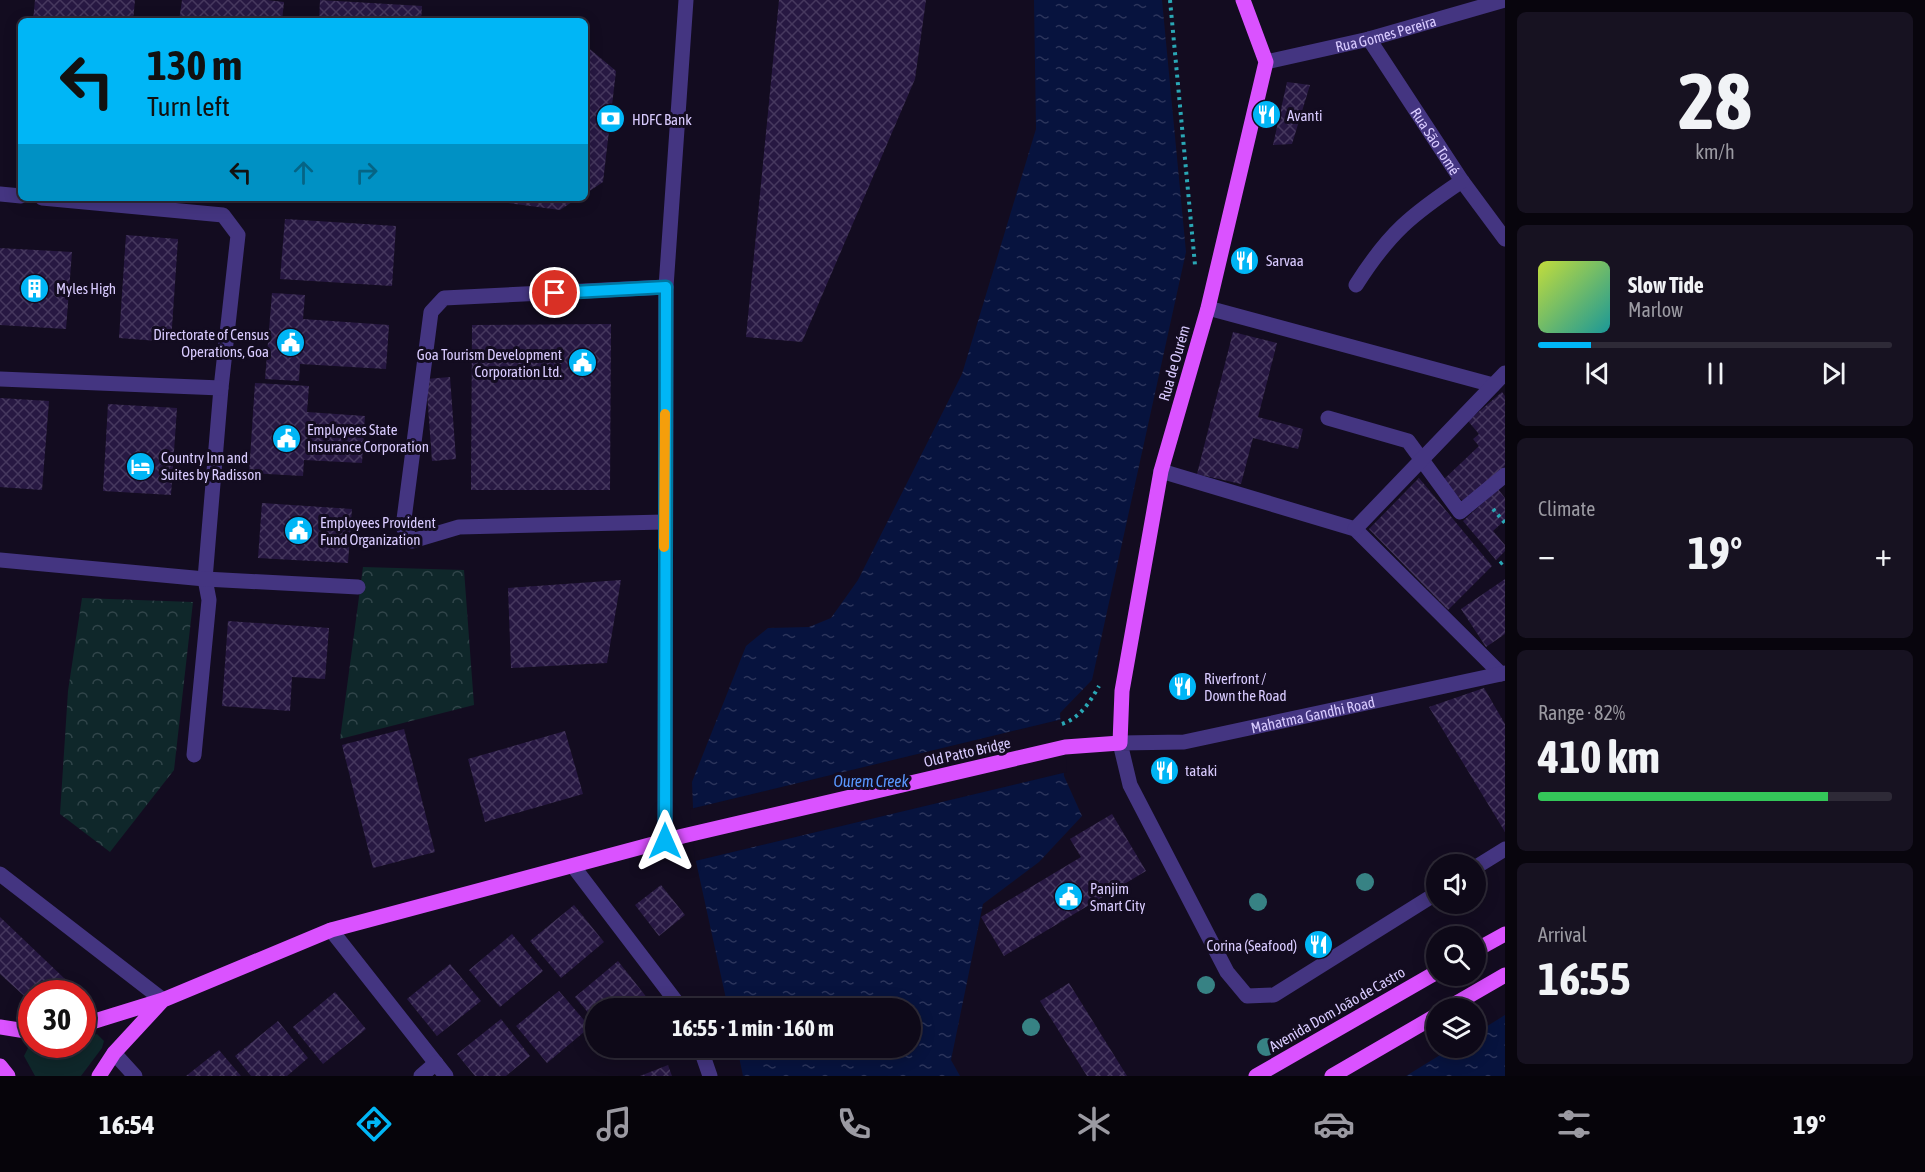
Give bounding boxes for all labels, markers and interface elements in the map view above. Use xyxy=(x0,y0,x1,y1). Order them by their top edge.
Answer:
street label: Rua Gomes Pereira xyxy=(1334,12,1438,55)
text: 130 m xyxy=(147,41,242,89)
icon: left xyxy=(48,42,126,120)
text: 28 xyxy=(1678,56,1752,146)
text: Turn left xyxy=(147,91,230,122)
restaurant icon: Avanti xyxy=(1250,99,1282,131)
bank icon: HDFC Bank xyxy=(595,103,627,135)
street label: Rua São Tomé xyxy=(1408,104,1464,178)
place label: Avanti xyxy=(1287,107,1322,124)
place label: HDFC Bank xyxy=(632,111,692,128)
text: km/h xyxy=(1695,140,1735,163)
icon: left xyxy=(224,156,257,189)
icon: ahead xyxy=(287,156,320,189)
icon: right xyxy=(350,156,383,189)
restaurant icon: Sarvaa xyxy=(1229,244,1261,276)
place label: Sarvaa xyxy=(1266,252,1304,269)
pin xyxy=(529,267,580,318)
building icon: Myles High xyxy=(19,272,51,304)
text: Slow Tide xyxy=(1628,272,1704,298)
icon: arrive xyxy=(538,276,571,309)
place label: Myles High xyxy=(56,280,116,297)
text: Marlow xyxy=(1628,298,1683,321)
street label: Rua de Ourém xyxy=(1155,323,1193,403)
place label: Directorate of Census Operations, Goa xyxy=(153,326,269,360)
public building icon: Directorate of Census Operations, Goa xyxy=(274,327,306,359)
place label: Goa Tourism Development Corporation Ltd. xyxy=(417,346,562,380)
public building icon: Goa Tourism Development Corporation Ltd. xyxy=(567,347,599,379)
icon: previous xyxy=(1581,357,1614,390)
icon: pause xyxy=(1699,357,1732,390)
icon: next xyxy=(1817,357,1850,390)
place label: Employees State Insurance Corporation xyxy=(307,421,429,455)
public building icon: Employees State Insurance Corporation xyxy=(270,422,302,454)
place label: Country Inn and Suites by Radisson xyxy=(161,449,261,483)
hotel icon: Country Inn and Suites by Radisson xyxy=(124,450,156,482)
text: Climate xyxy=(1538,497,1595,520)
place label: Employees Provident Fund Organization xyxy=(320,514,436,548)
public building icon: Employees Provident Fund Organization xyxy=(283,515,315,547)
text: 19° xyxy=(1688,527,1742,579)
text: − xyxy=(1538,535,1555,573)
text: + xyxy=(1875,535,1892,573)
place label: Riverfront / Down the Road xyxy=(1204,670,1287,704)
restaurant icon: Riverfront / Down the Road xyxy=(1167,671,1199,703)
street label: Mahatma Gandhi Road xyxy=(1249,693,1376,736)
text: Range · 82% xyxy=(1538,701,1625,724)
text: 410 km xyxy=(1538,731,1660,783)
street label: Old Patto Bridge xyxy=(922,734,1012,770)
restaurant icon: tataki xyxy=(1148,754,1180,786)
place label: tataki xyxy=(1185,762,1217,779)
water label: Ourem Creek xyxy=(834,772,909,790)
position arrow xyxy=(633,809,697,873)
map controls xyxy=(1426,854,1486,1058)
button: sound xyxy=(1426,854,1486,914)
place label: Panjim Smart City xyxy=(1090,880,1145,914)
public building icon: Panjim Smart City xyxy=(1053,881,1085,913)
text: Arrival xyxy=(1538,923,1587,946)
button: search xyxy=(1426,926,1486,986)
restaurant icon: Corina (Seafood) xyxy=(1302,929,1334,961)
place label: Corina (Seafood) xyxy=(1206,937,1297,954)
text: 16:55 xyxy=(1538,953,1631,1005)
street label: Avenida Dom João de Castro xyxy=(1266,963,1408,1055)
speed limit sign: 30 xyxy=(18,980,96,1058)
button: layers xyxy=(1426,998,1486,1058)
text: 16:55 · 1 min · 160 m xyxy=(672,1015,834,1041)
icon: directions xyxy=(353,1103,395,1145)
icon: music xyxy=(593,1103,635,1145)
icon: phone xyxy=(833,1103,875,1145)
icon: climate xyxy=(1073,1103,1115,1145)
icon: car xyxy=(1313,1103,1355,1145)
icon: filters xyxy=(1553,1103,1595,1145)
text: 16:54 xyxy=(99,1109,155,1140)
text: 19° xyxy=(1793,1109,1826,1140)

